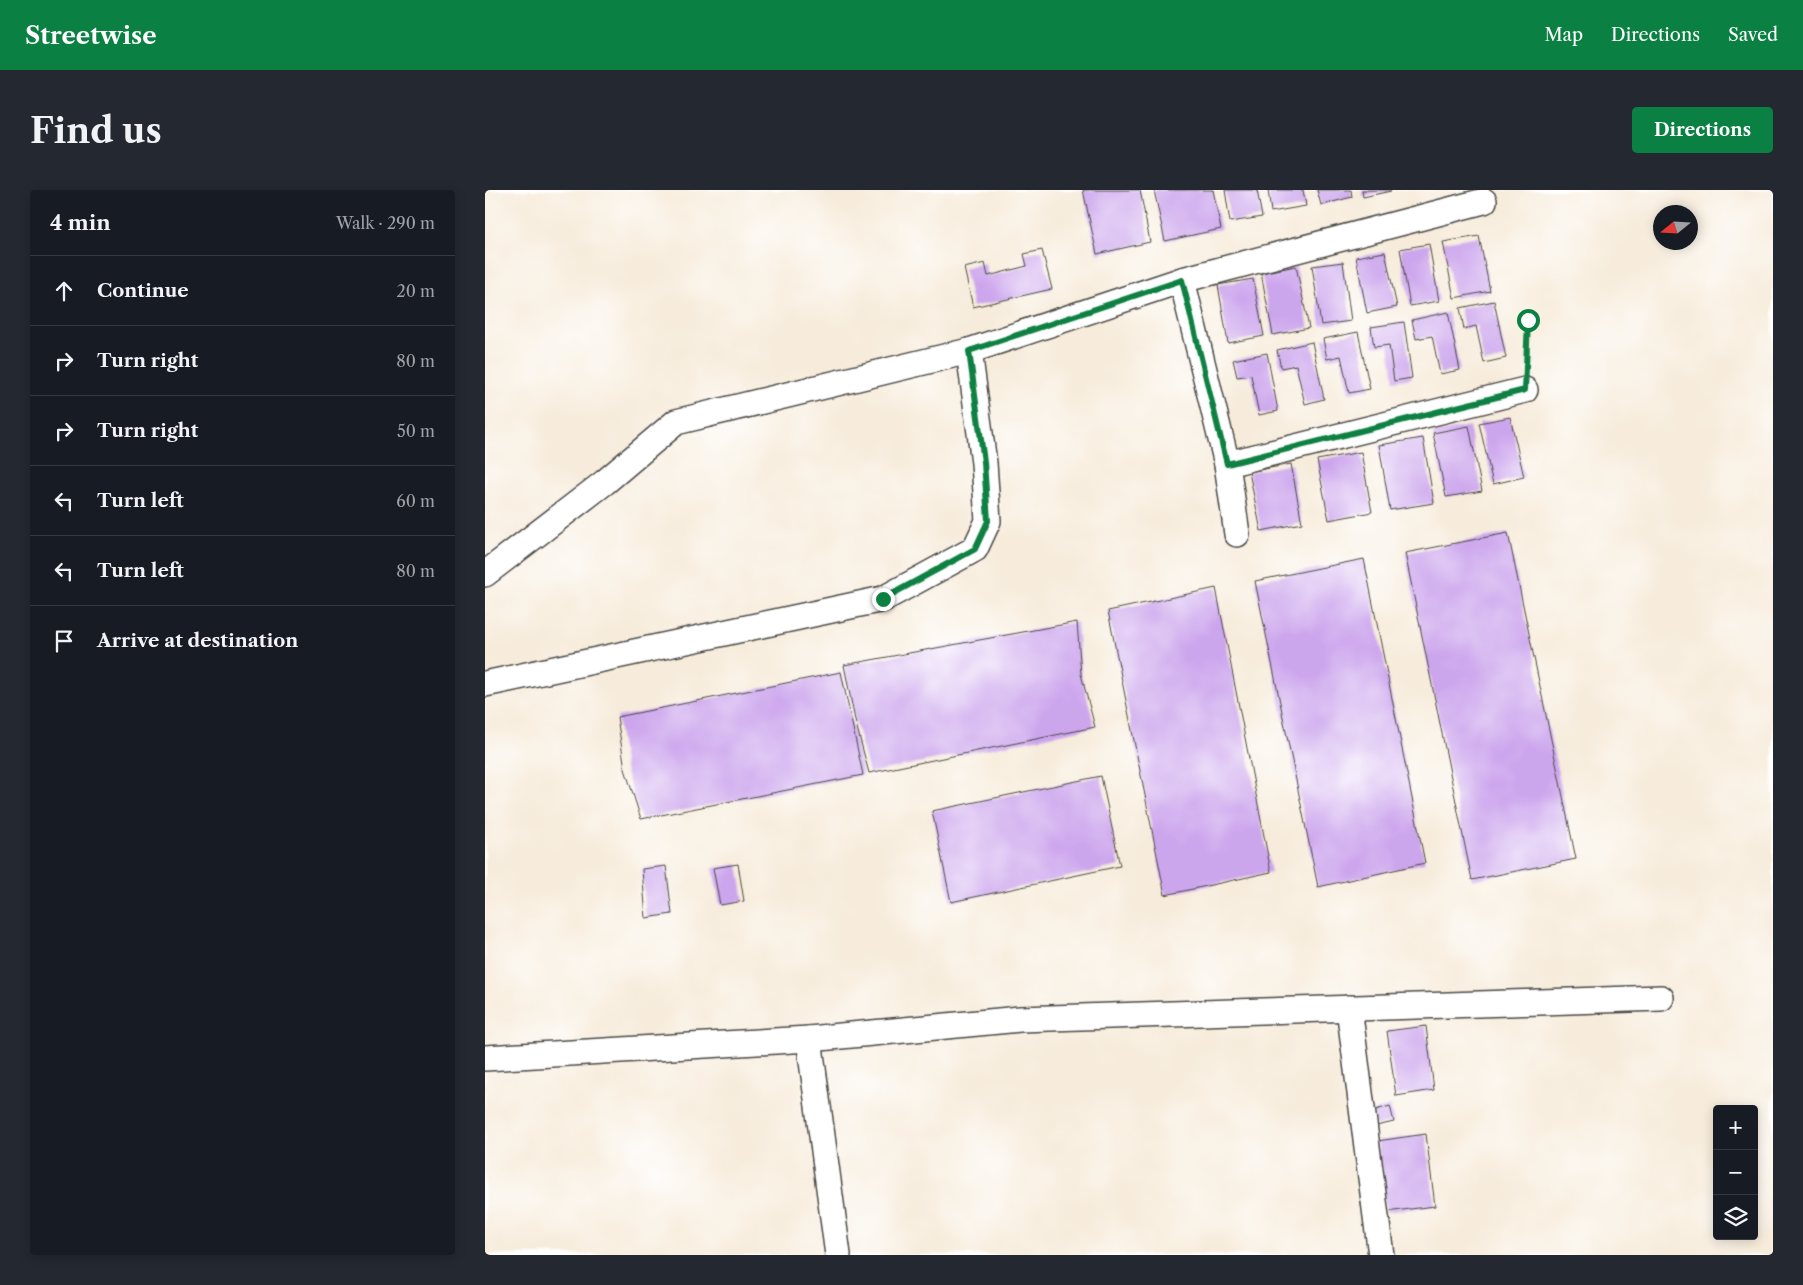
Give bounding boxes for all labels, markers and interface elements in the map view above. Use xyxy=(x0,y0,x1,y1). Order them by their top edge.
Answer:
text: Streetwise xyxy=(25,21,157,50)
text: Map xyxy=(1544,24,1583,46)
text: Directions xyxy=(1611,24,1700,46)
text: Saved xyxy=(1728,24,1778,46)
button: Directions xyxy=(1632,107,1773,153)
text: Find us xyxy=(30,109,162,152)
north arrow xyxy=(1653,205,1698,250)
text: 4 min xyxy=(50,210,111,235)
text: Walk · 290 m xyxy=(336,213,435,233)
icon: ahead xyxy=(50,277,78,305)
text: Continue xyxy=(97,279,189,302)
text: 20 m xyxy=(396,281,435,301)
route start xyxy=(1517,309,1540,332)
icon: right xyxy=(50,347,78,375)
text: Turn right xyxy=(97,349,198,372)
text: 80 m xyxy=(396,351,435,371)
icon: right xyxy=(50,417,78,445)
text: Turn right xyxy=(97,419,198,442)
text: 50 m xyxy=(397,421,435,441)
icon: left xyxy=(50,487,78,515)
text: Turn left xyxy=(97,489,184,512)
text: 60 m xyxy=(396,491,435,511)
icon: left xyxy=(50,557,78,585)
text: Turn left xyxy=(97,559,184,582)
text: 80 m xyxy=(396,561,435,581)
route end xyxy=(872,588,895,611)
icon: arrive xyxy=(50,627,78,655)
text: Arrive at destination xyxy=(97,629,298,652)
map controls xyxy=(1713,1105,1758,1240)
button: + xyxy=(1713,1105,1758,1150)
button: − xyxy=(1713,1150,1758,1195)
button: layers xyxy=(1713,1195,1758,1240)

